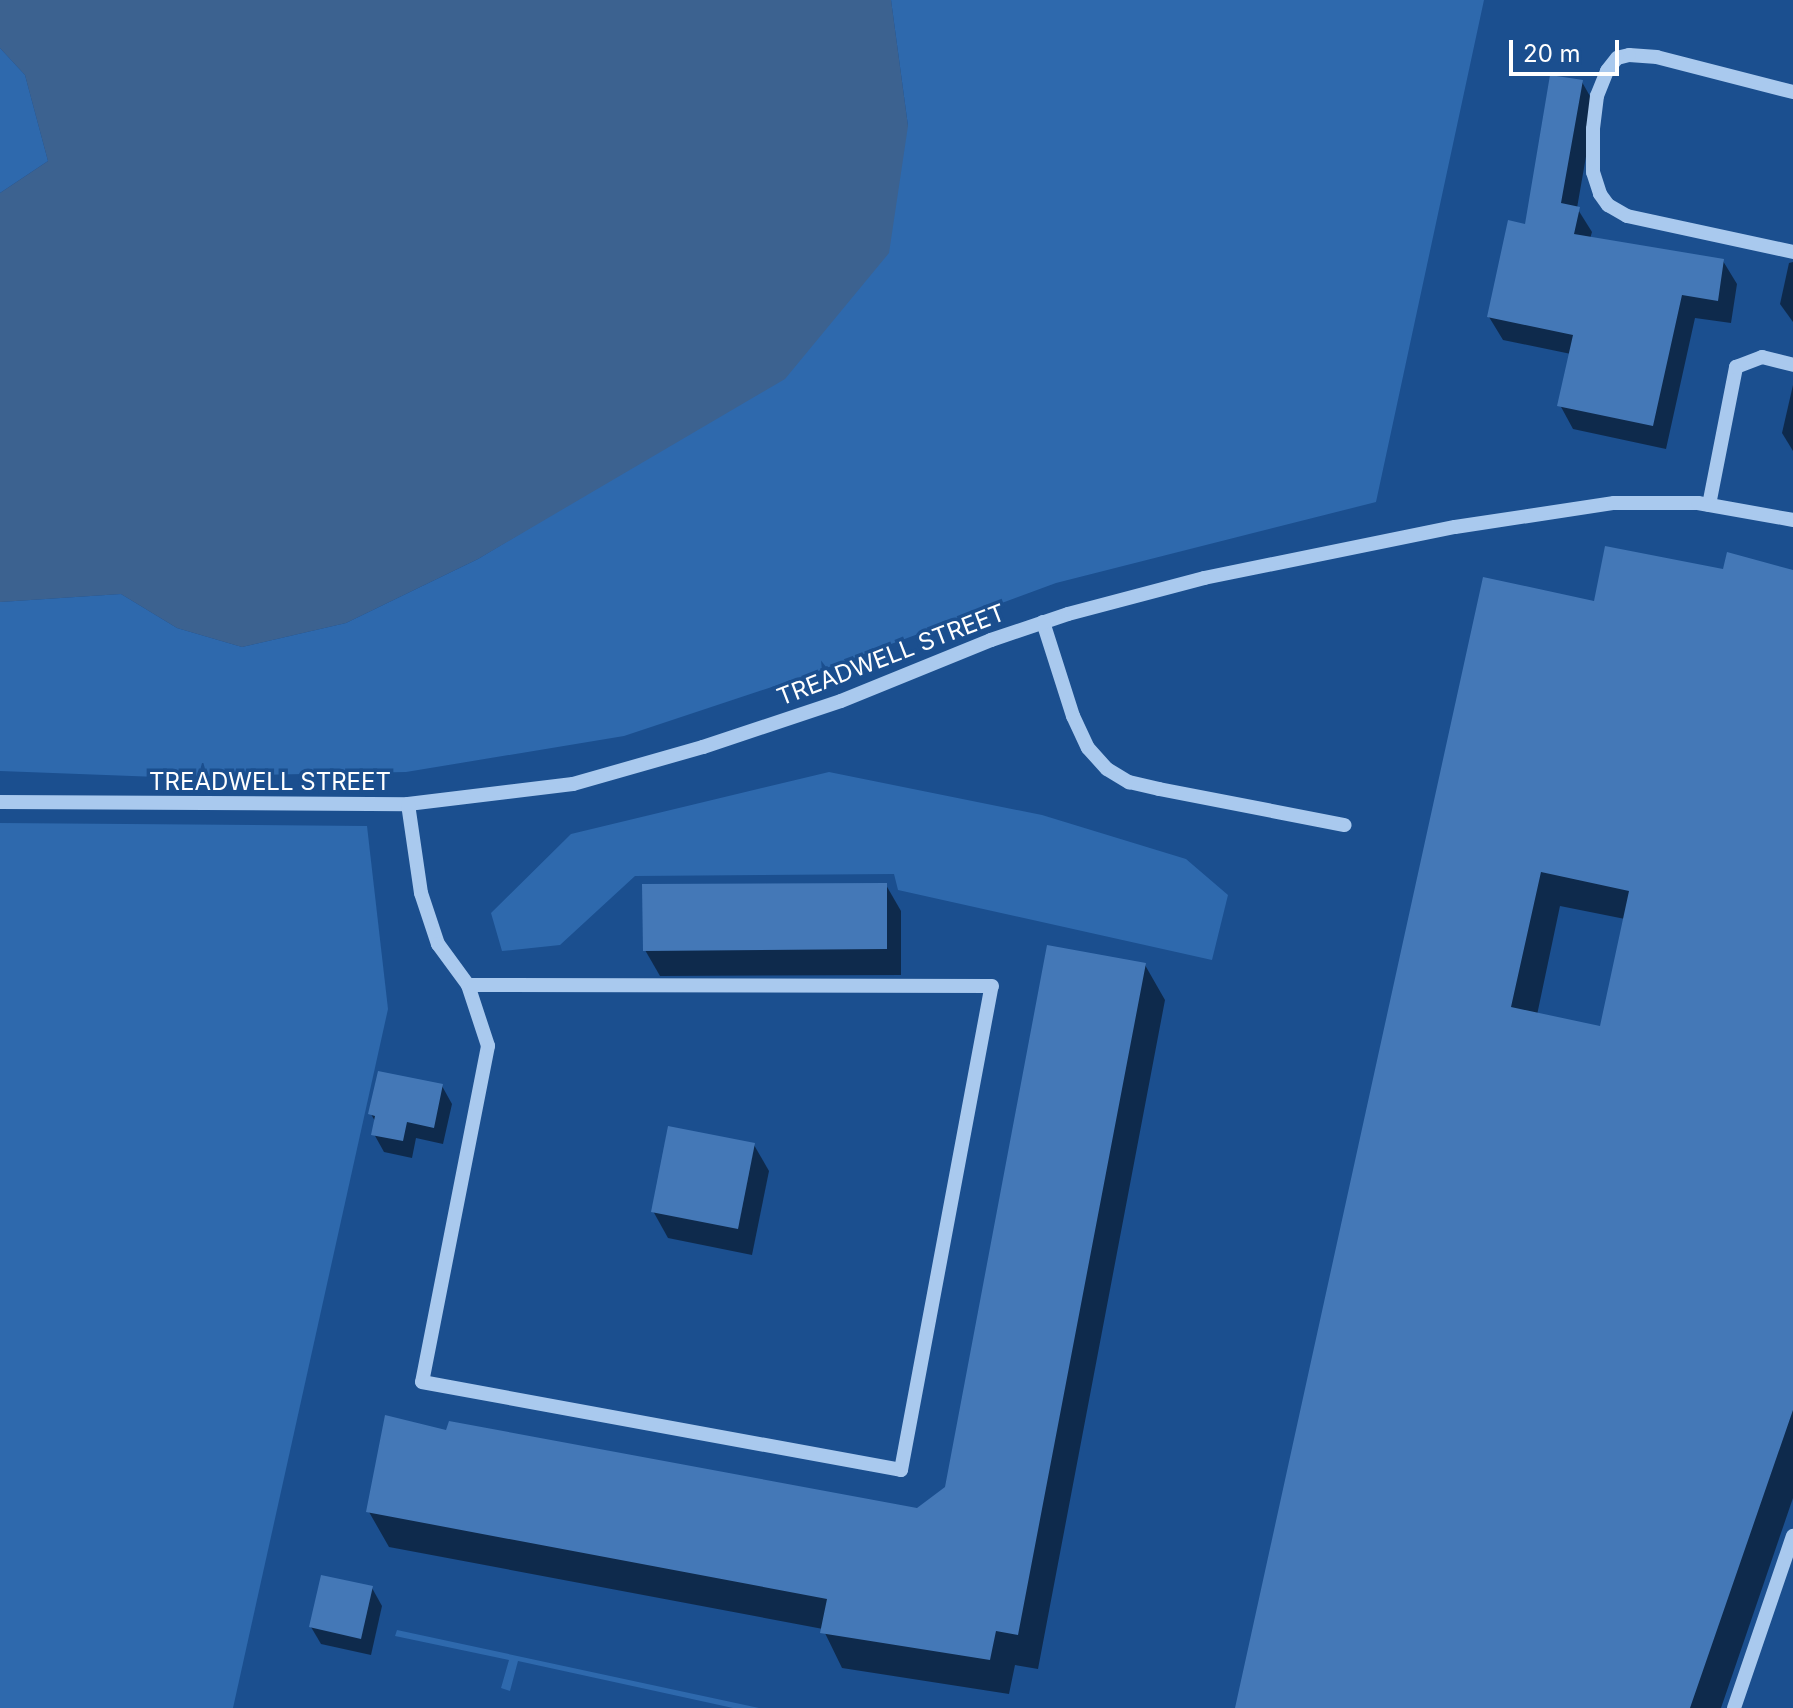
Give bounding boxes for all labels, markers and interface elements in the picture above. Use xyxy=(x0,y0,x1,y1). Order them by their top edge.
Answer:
scale bar xyxy=(1513,24,1623,74)
text: 20 m xyxy=(1523,39,1581,68)
street label: TREADWELL STREET xyxy=(773,598,1009,712)
street label: TREADWELL STREET xyxy=(149,768,391,796)

